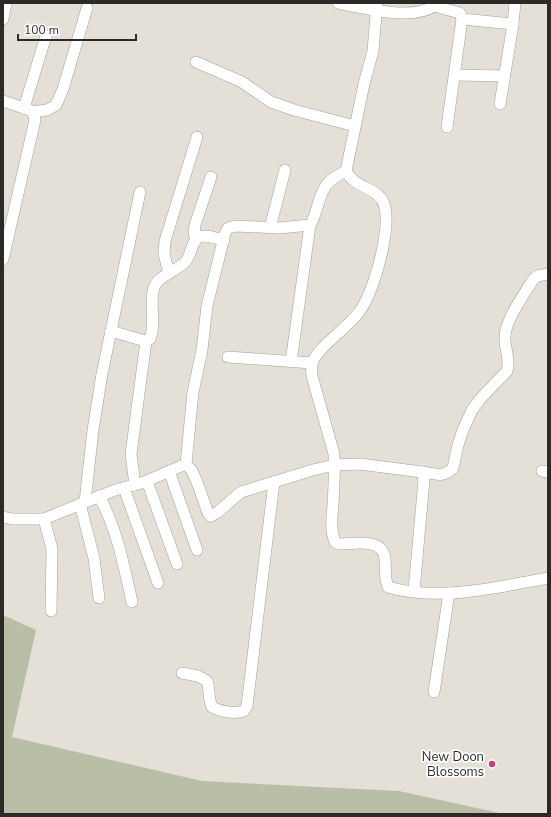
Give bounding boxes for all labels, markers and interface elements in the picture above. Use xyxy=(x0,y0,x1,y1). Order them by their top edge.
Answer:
scale bar xyxy=(18,16,136,42)
text: 100 m xyxy=(24,22,59,38)
place label: New Doon Blossoms xyxy=(422,748,484,781)
marker: New Doon Blossoms xyxy=(487,759,497,769)

